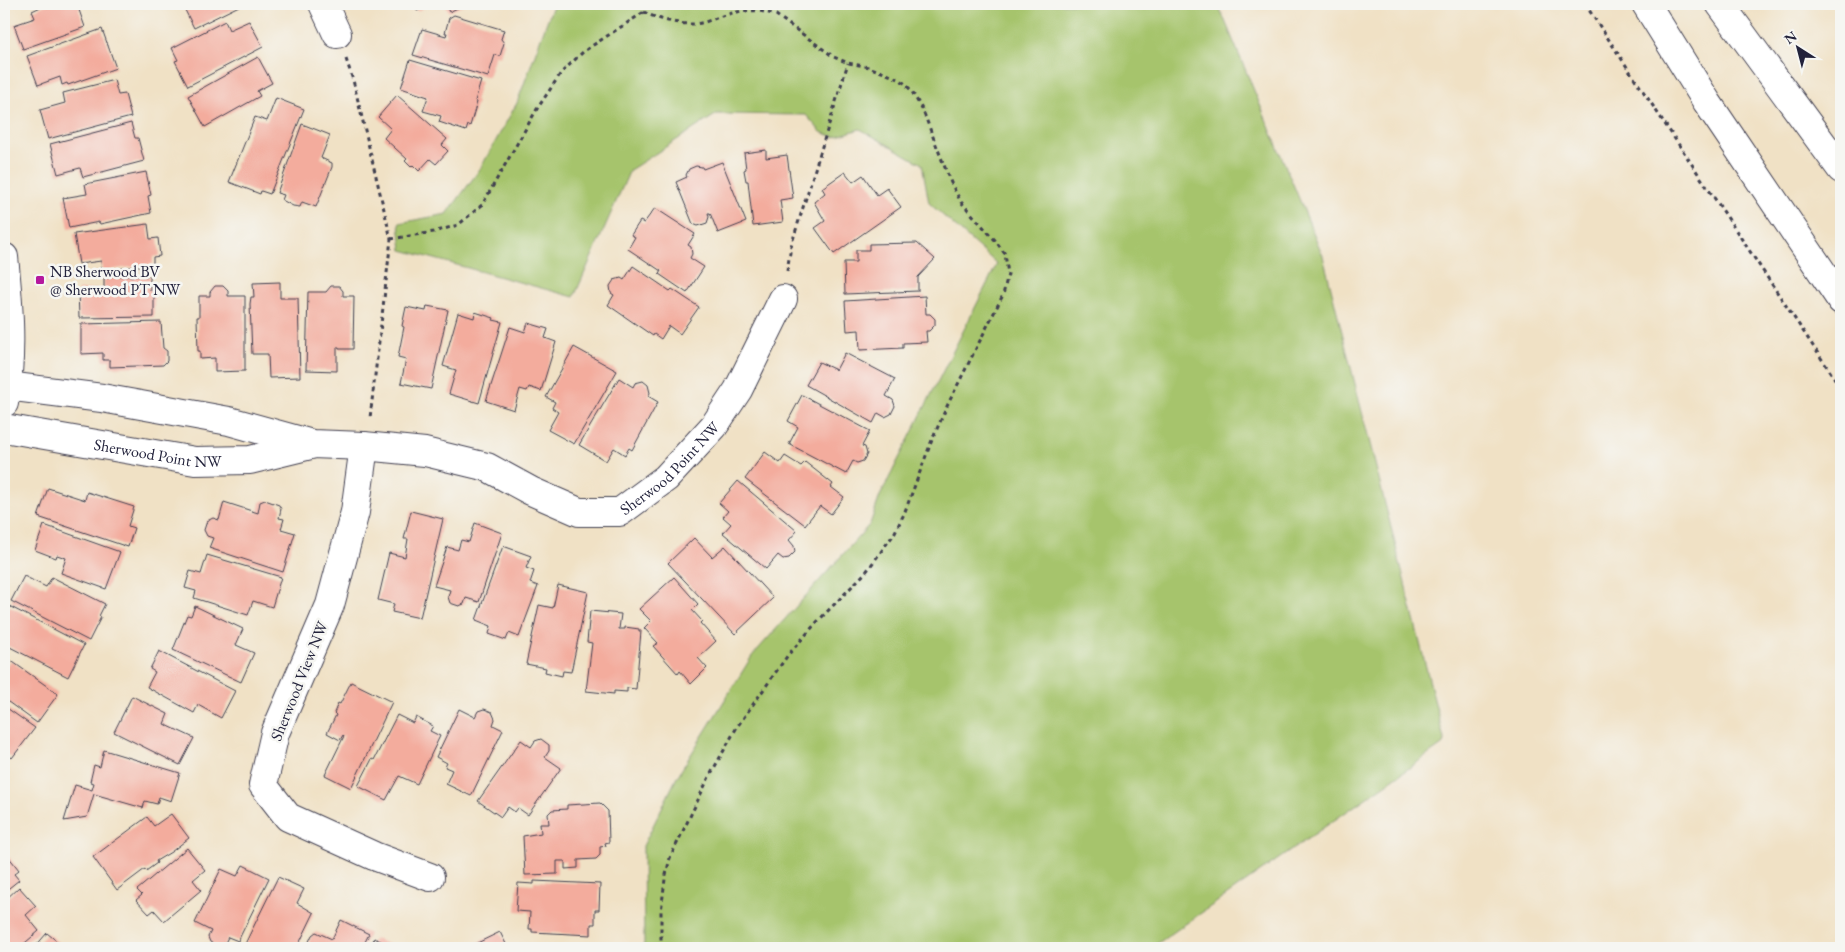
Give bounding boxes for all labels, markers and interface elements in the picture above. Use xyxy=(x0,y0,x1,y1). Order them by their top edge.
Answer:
north arrow xyxy=(1772,22,1822,72)
text: N xyxy=(1780,26,1801,48)
place label: NB Sherwood BV @ Sherwood PT NW xyxy=(50,261,181,300)
marker: NB Sherwood BV @ Sherwood PT NW xyxy=(34,274,46,286)
street label: Sherwood Point NW xyxy=(615,416,724,519)
street label: Sherwood Point NW xyxy=(92,433,222,472)
street label: Sherwood View NW xyxy=(265,618,333,744)

